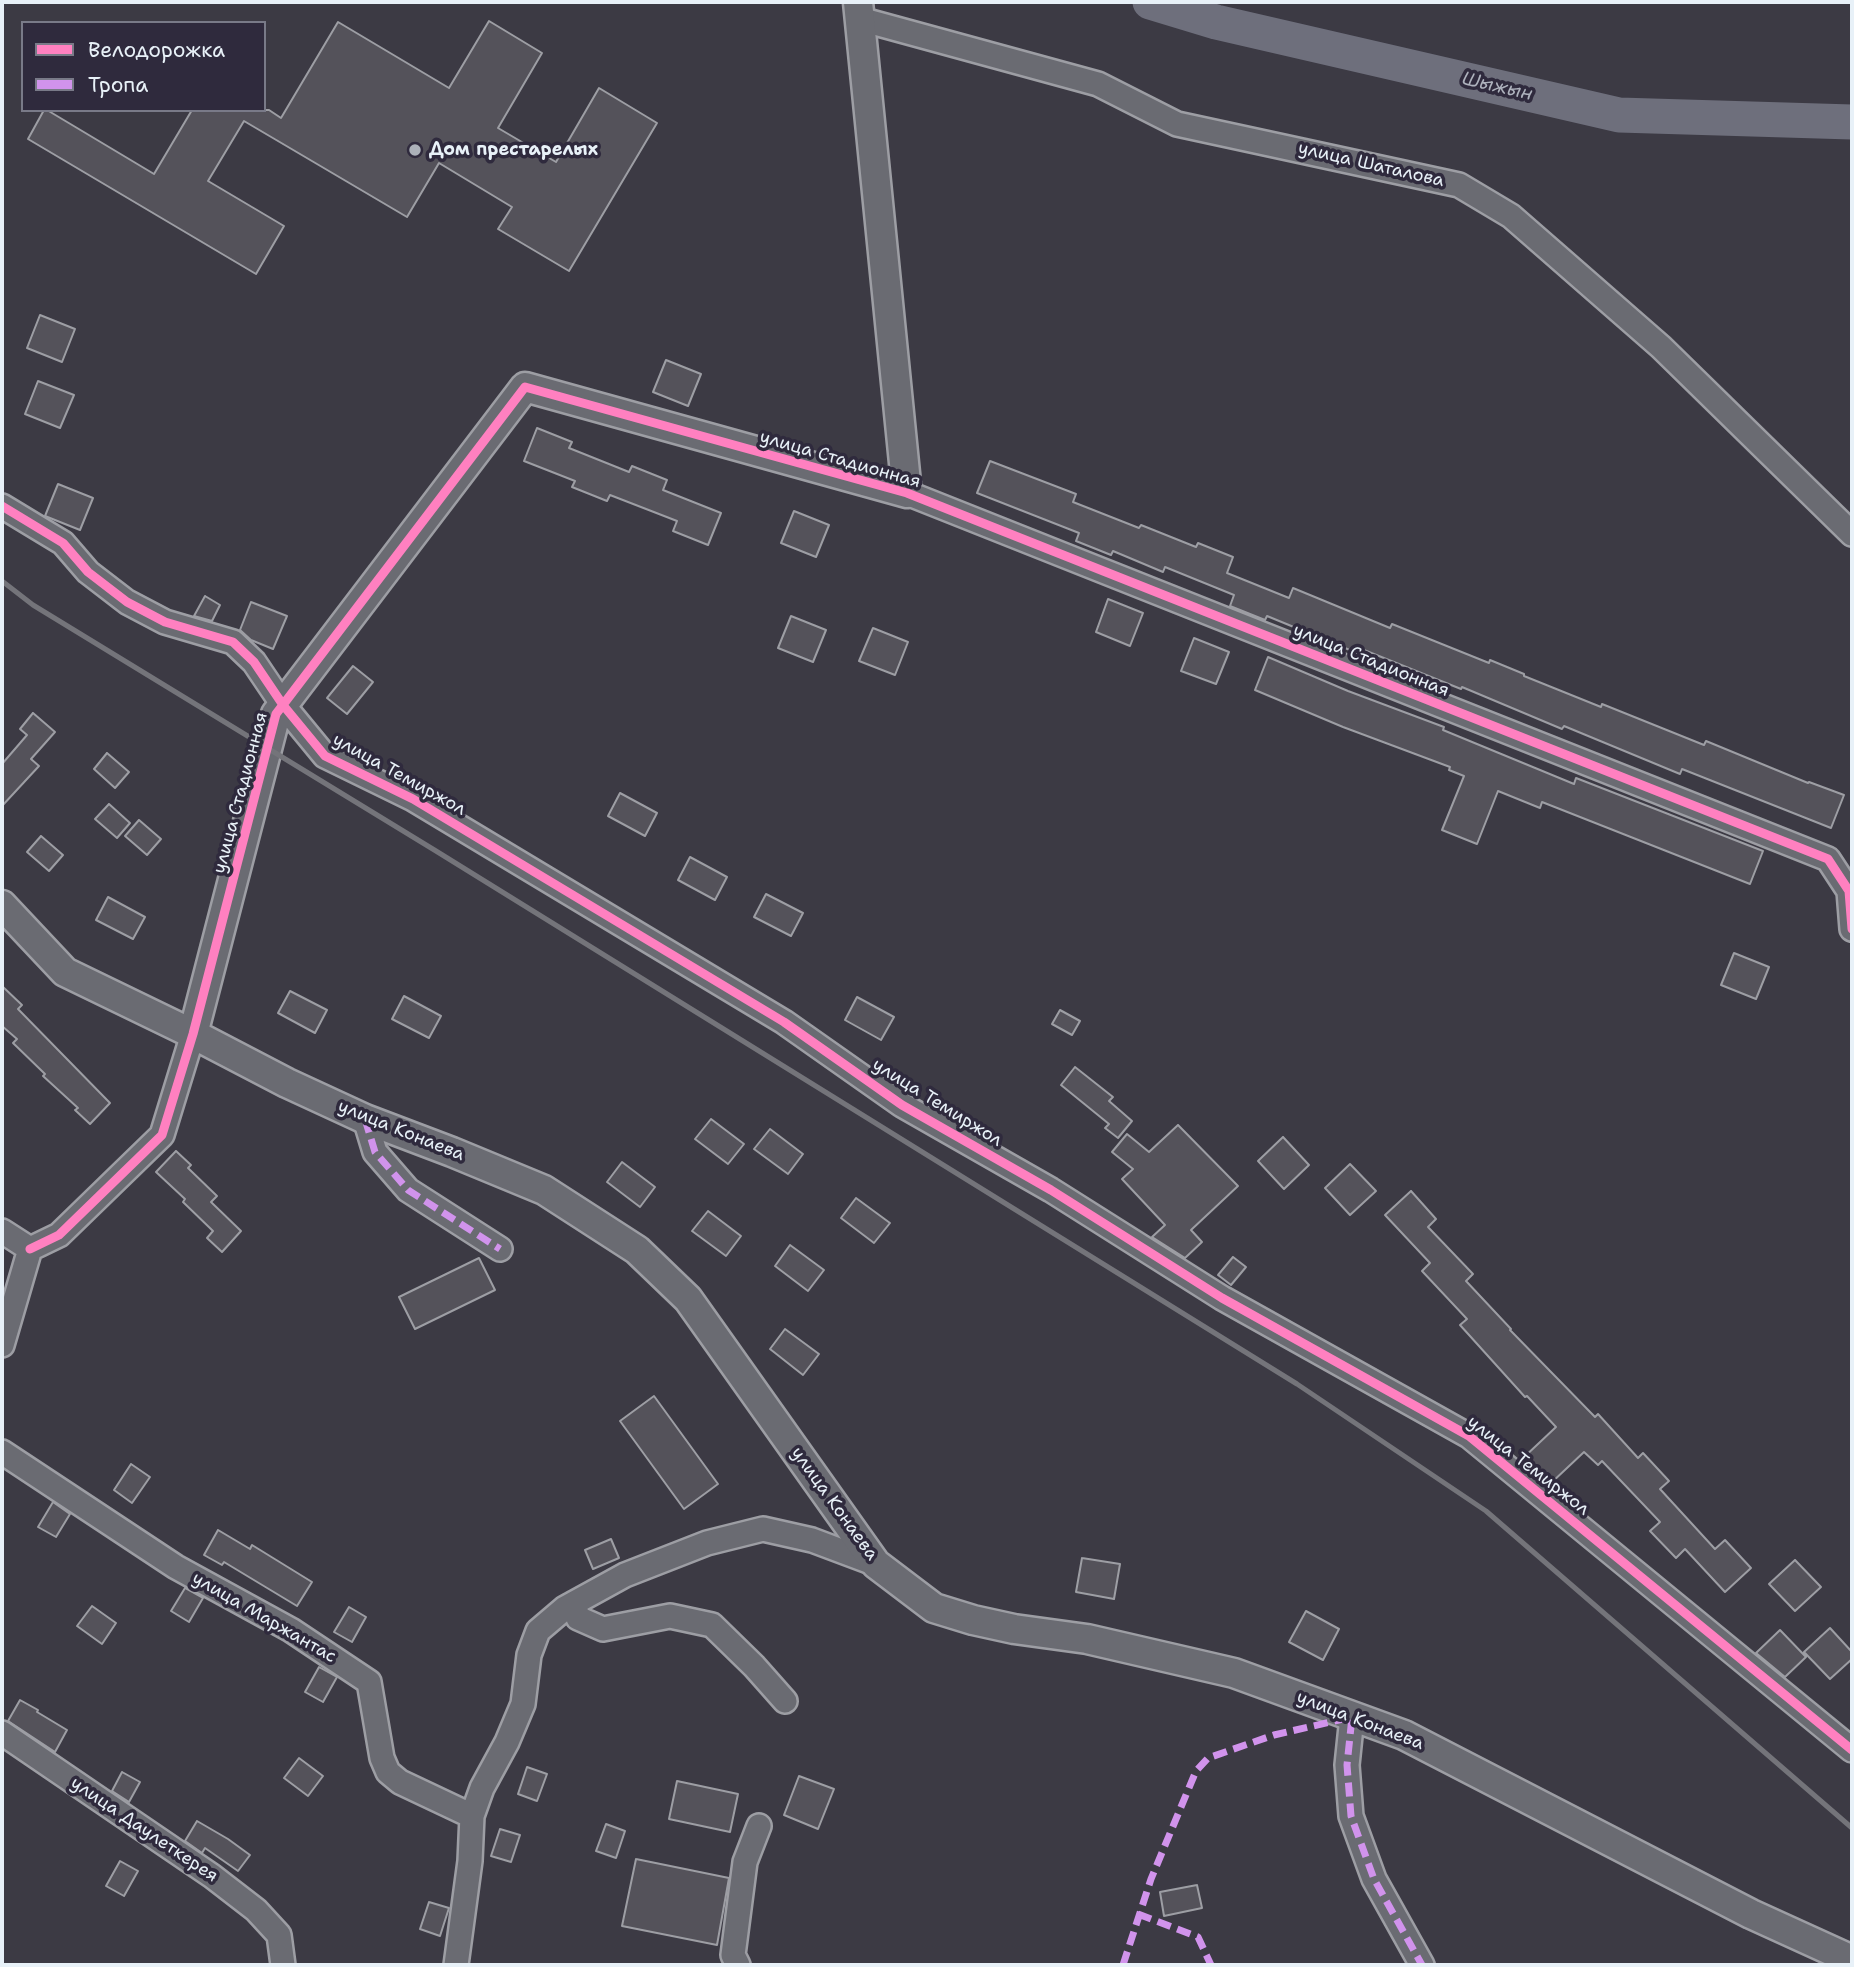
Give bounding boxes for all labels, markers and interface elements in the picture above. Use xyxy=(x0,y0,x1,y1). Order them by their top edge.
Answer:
legend xyxy=(21,21,266,112)
text: Велодорожка xyxy=(88,36,225,64)
water label: Шыжын xyxy=(1459,68,1535,106)
text: Тропа xyxy=(88,71,148,99)
street label: улица Шаталова xyxy=(1296,138,1446,192)
place label: Дом престарелых xyxy=(429,139,598,161)
marker: Дом престарелых xyxy=(407,142,423,158)
street label: улица Стадионная xyxy=(757,427,923,493)
street label: улица Стадионная xyxy=(1290,620,1452,702)
street label: улица Стадионная xyxy=(209,710,273,876)
street label: улица Темиржол xyxy=(329,729,469,821)
street label: улица Темиржол xyxy=(868,1054,1006,1152)
street label: улица Конаева xyxy=(335,1096,467,1166)
street label: улица Темиржол xyxy=(1463,1412,1593,1520)
street label: улица Конаева xyxy=(786,1443,882,1565)
street label: улица Маржантас xyxy=(188,1568,340,1668)
street label: улица Конаева xyxy=(1293,1687,1427,1755)
street label: улица Даулеткерея xyxy=(66,1773,222,1887)

